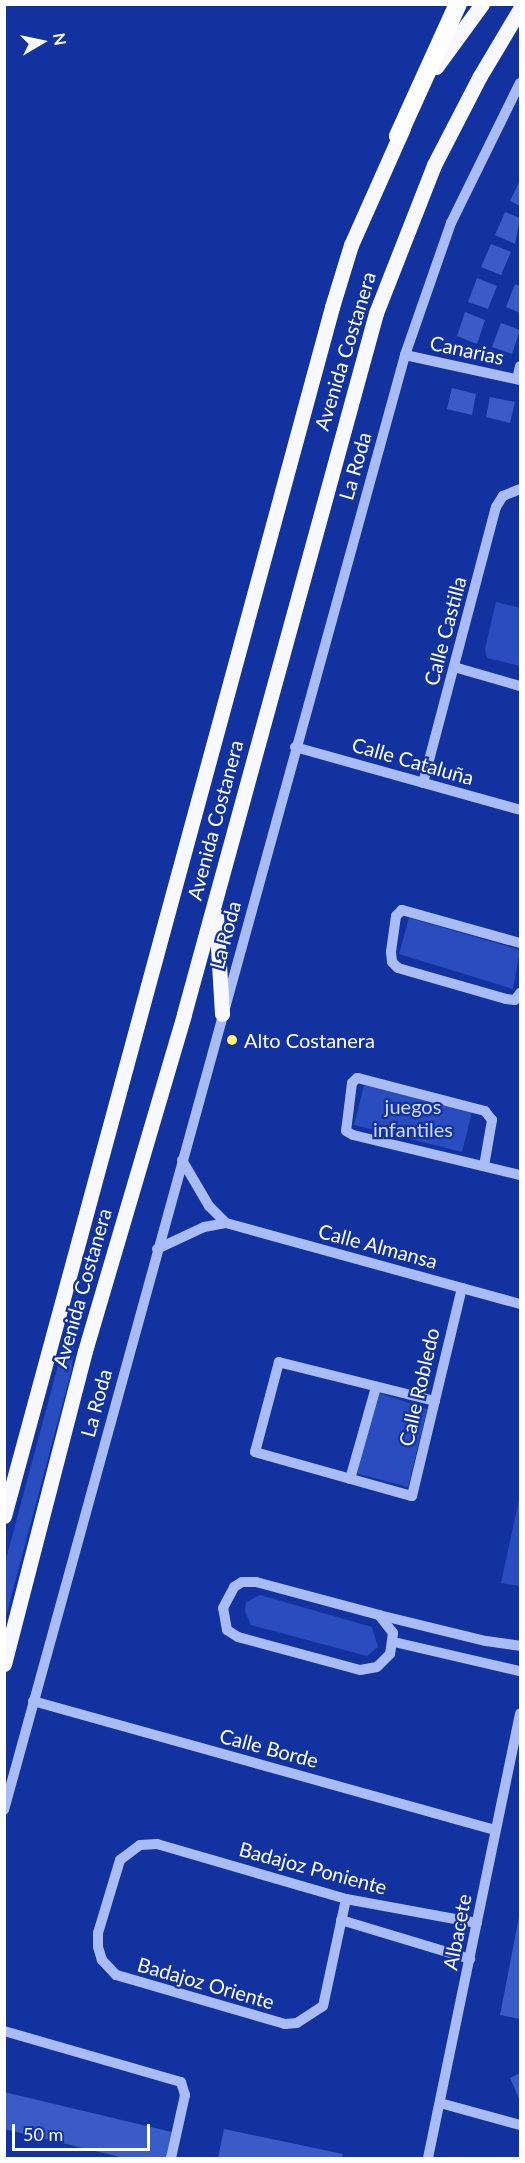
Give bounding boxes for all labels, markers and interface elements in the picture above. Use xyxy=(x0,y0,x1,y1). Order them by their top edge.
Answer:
north arrow xyxy=(12,12,72,72)
text: N xyxy=(50,32,71,47)
street label: Avenida Costanera xyxy=(309,269,381,433)
street label: Canarias xyxy=(428,330,506,370)
street label: La Roda xyxy=(334,429,376,503)
street label: Calle Castilla xyxy=(419,574,471,688)
street label: Calle Cataluña xyxy=(349,732,477,790)
street label: Avenida Costanera xyxy=(182,737,248,903)
street label: La Roda xyxy=(204,898,246,972)
place label: Alto Costanera xyxy=(244,1028,375,1052)
marker: Alto Costanera xyxy=(225,1033,239,1047)
park label: juegos infantiles xyxy=(373,1095,453,1142)
street label: Avenida Costanera xyxy=(48,1206,116,1370)
street label: Calle Almansa xyxy=(316,1219,440,1273)
street label: Calle Robledo xyxy=(394,1326,444,1448)
street label: La Roda xyxy=(75,1366,117,1440)
street label: Calle Borde xyxy=(217,1723,321,1773)
street label: Badajoz Poniente xyxy=(236,1837,390,1899)
street label: Albacete xyxy=(438,1892,476,1972)
street label: Badajoz Oriente xyxy=(135,1952,277,2014)
scale bar xyxy=(15,2112,153,2150)
text: 50 m xyxy=(23,2123,63,2145)

